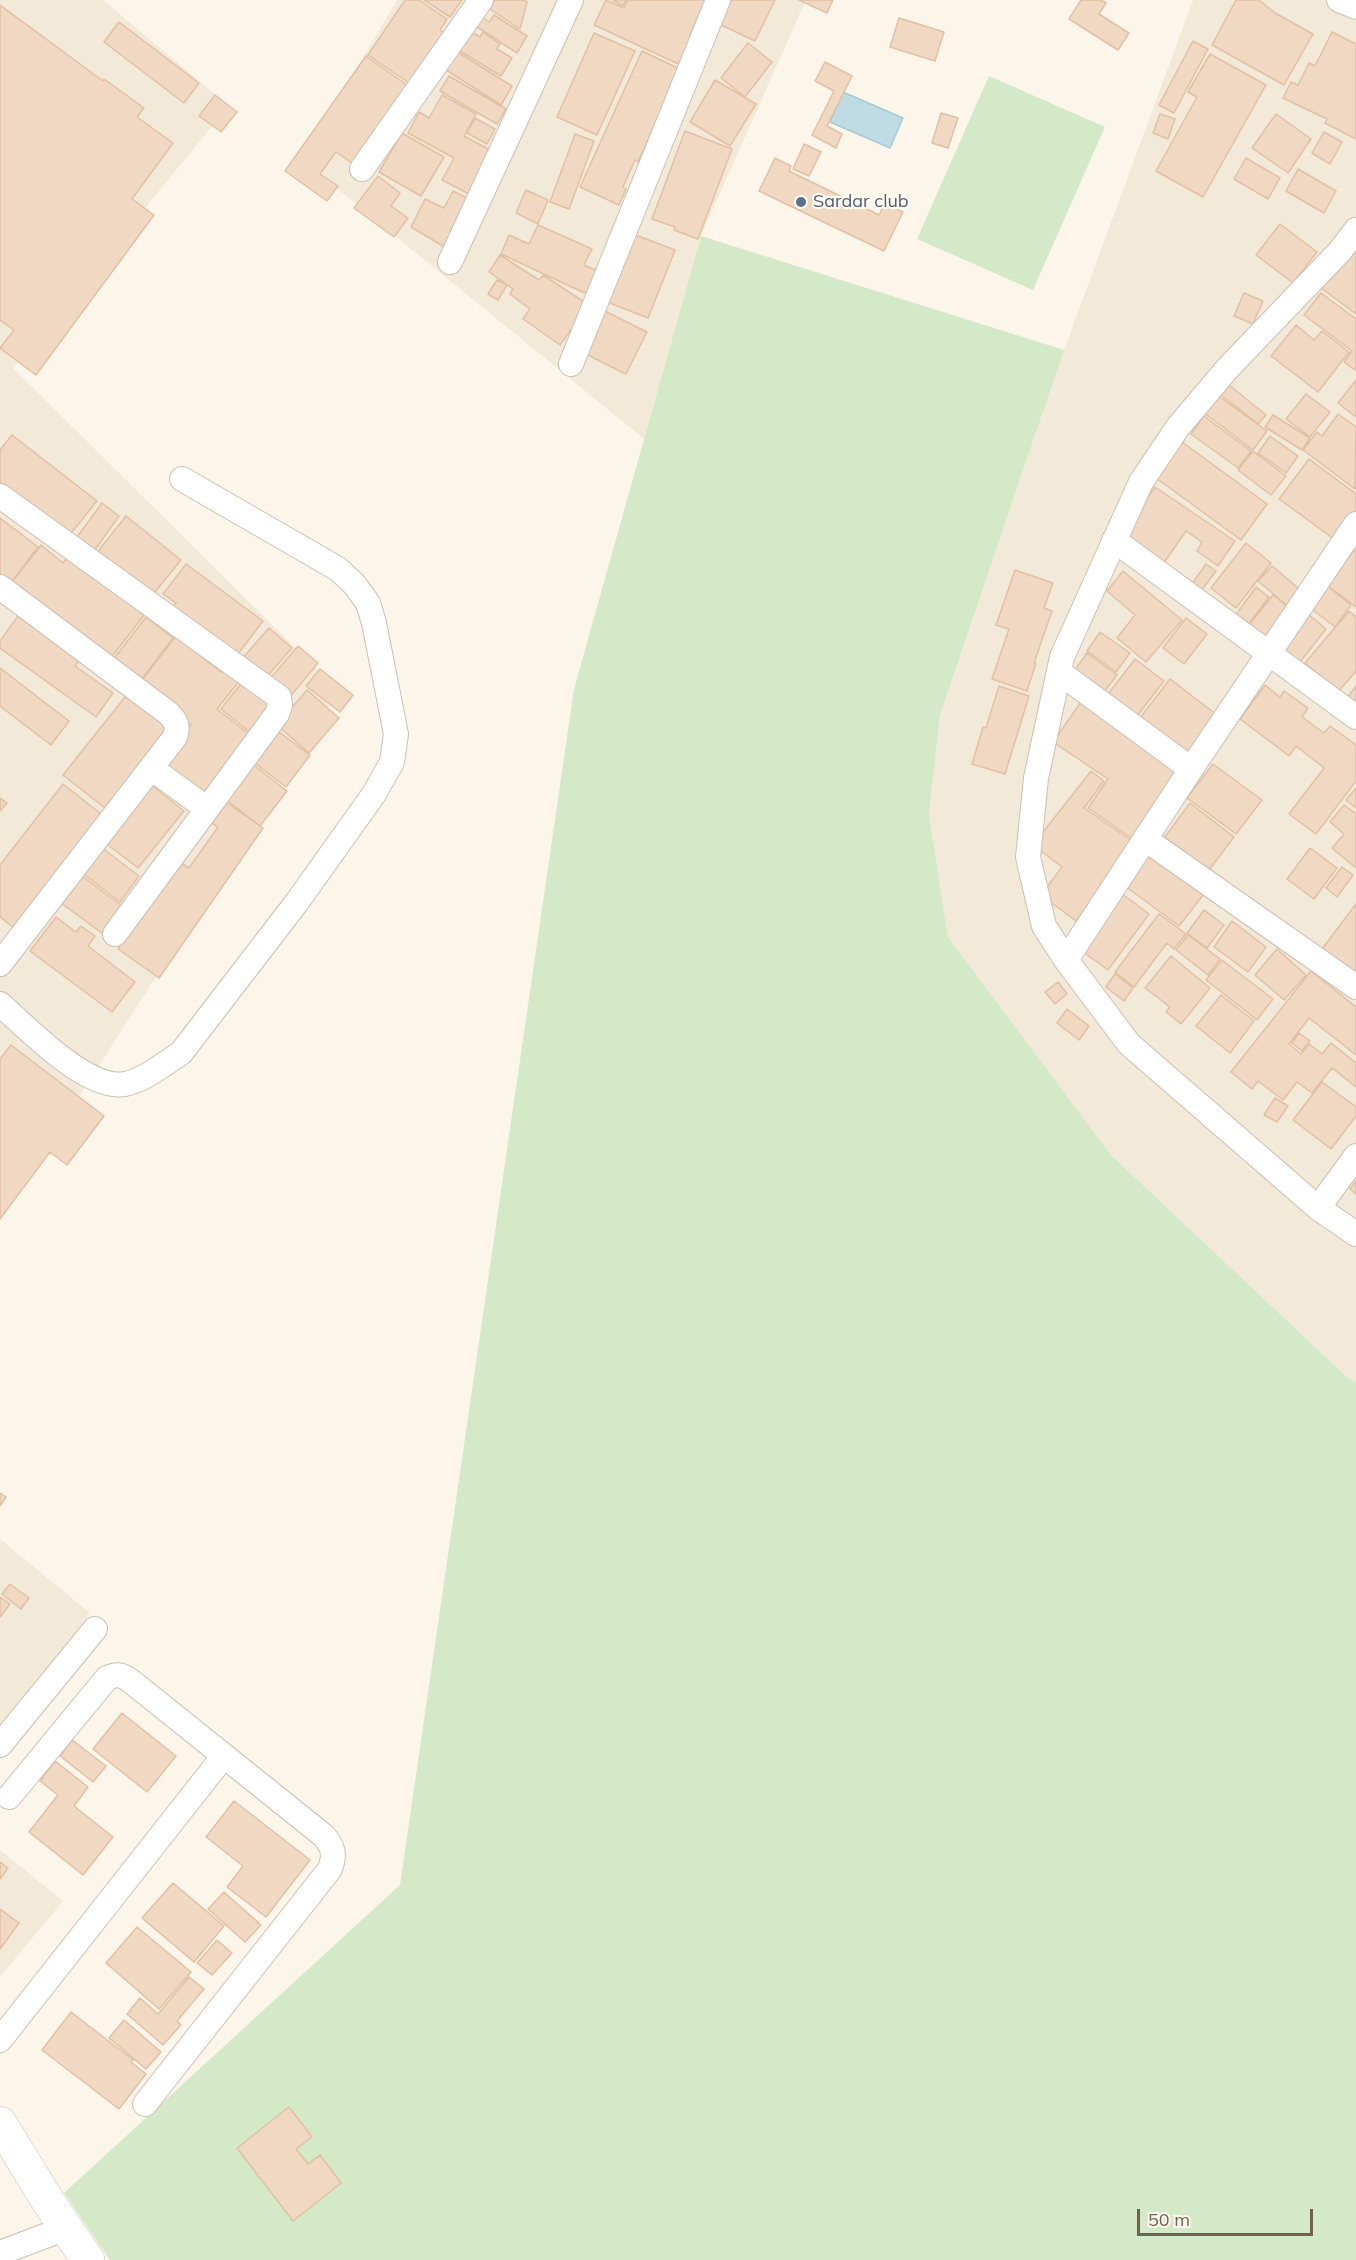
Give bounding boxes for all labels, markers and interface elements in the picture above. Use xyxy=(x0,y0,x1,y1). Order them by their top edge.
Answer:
place label: Sardar club xyxy=(813,191,909,213)
marker: Sardar club xyxy=(794,195,808,209)
scale bar xyxy=(1140,2197,1316,2235)
text: 50 m xyxy=(1148,2208,1190,2231)

